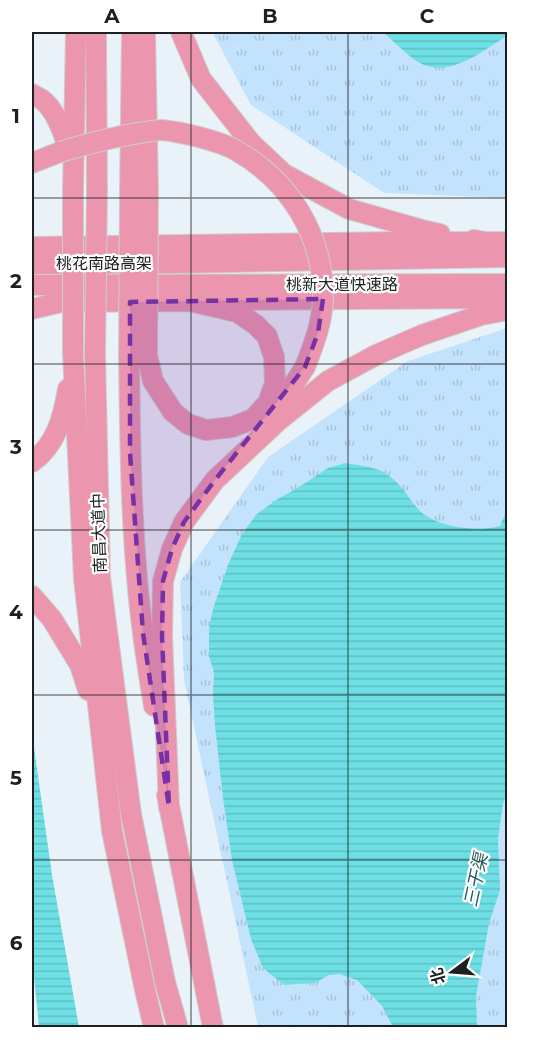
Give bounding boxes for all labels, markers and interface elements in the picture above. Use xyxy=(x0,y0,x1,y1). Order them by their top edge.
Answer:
text: A xyxy=(103,4,120,28)
text: B xyxy=(262,4,278,28)
text: C xyxy=(420,4,435,28)
text: 1 xyxy=(12,104,20,128)
street label: 桃花南路高架 xyxy=(56,254,152,273)
text: 2 xyxy=(10,269,22,293)
street label: 桃新大道快速路 xyxy=(286,275,398,294)
text: 3 xyxy=(9,435,22,459)
street label: 南昌大道中 xyxy=(88,493,110,573)
text: 4 xyxy=(9,600,23,624)
text: 5 xyxy=(10,766,22,790)
water label: 三干渠 xyxy=(460,848,493,909)
text: 6 xyxy=(10,931,23,955)
north arrow xyxy=(422,942,482,1002)
text: 北 xyxy=(427,966,449,986)

